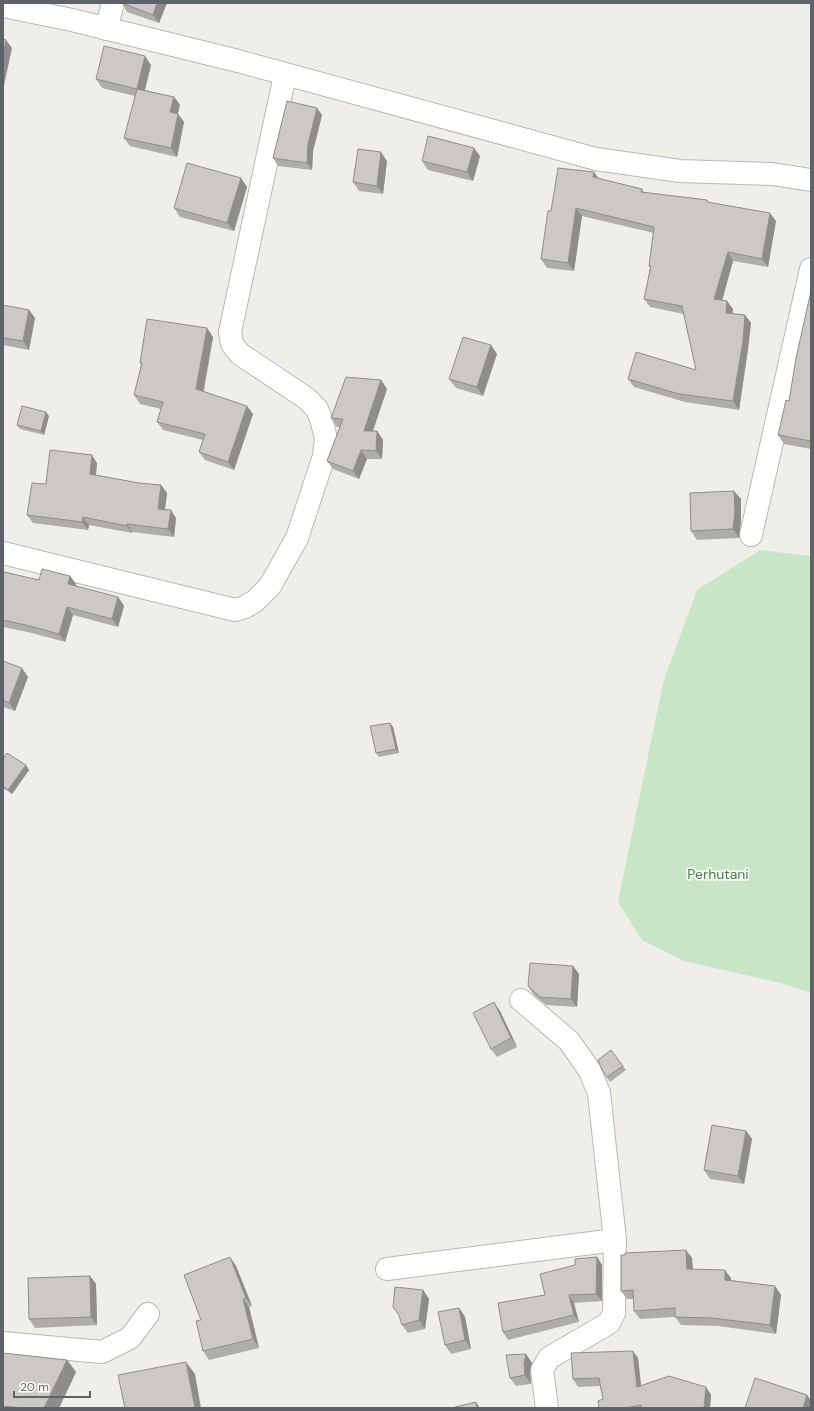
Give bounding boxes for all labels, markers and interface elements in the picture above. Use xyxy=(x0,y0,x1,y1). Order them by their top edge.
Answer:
park label: Perhutani xyxy=(687,865,749,883)
scale bar xyxy=(14,1373,90,1399)
text: 20 m xyxy=(20,1379,49,1395)

